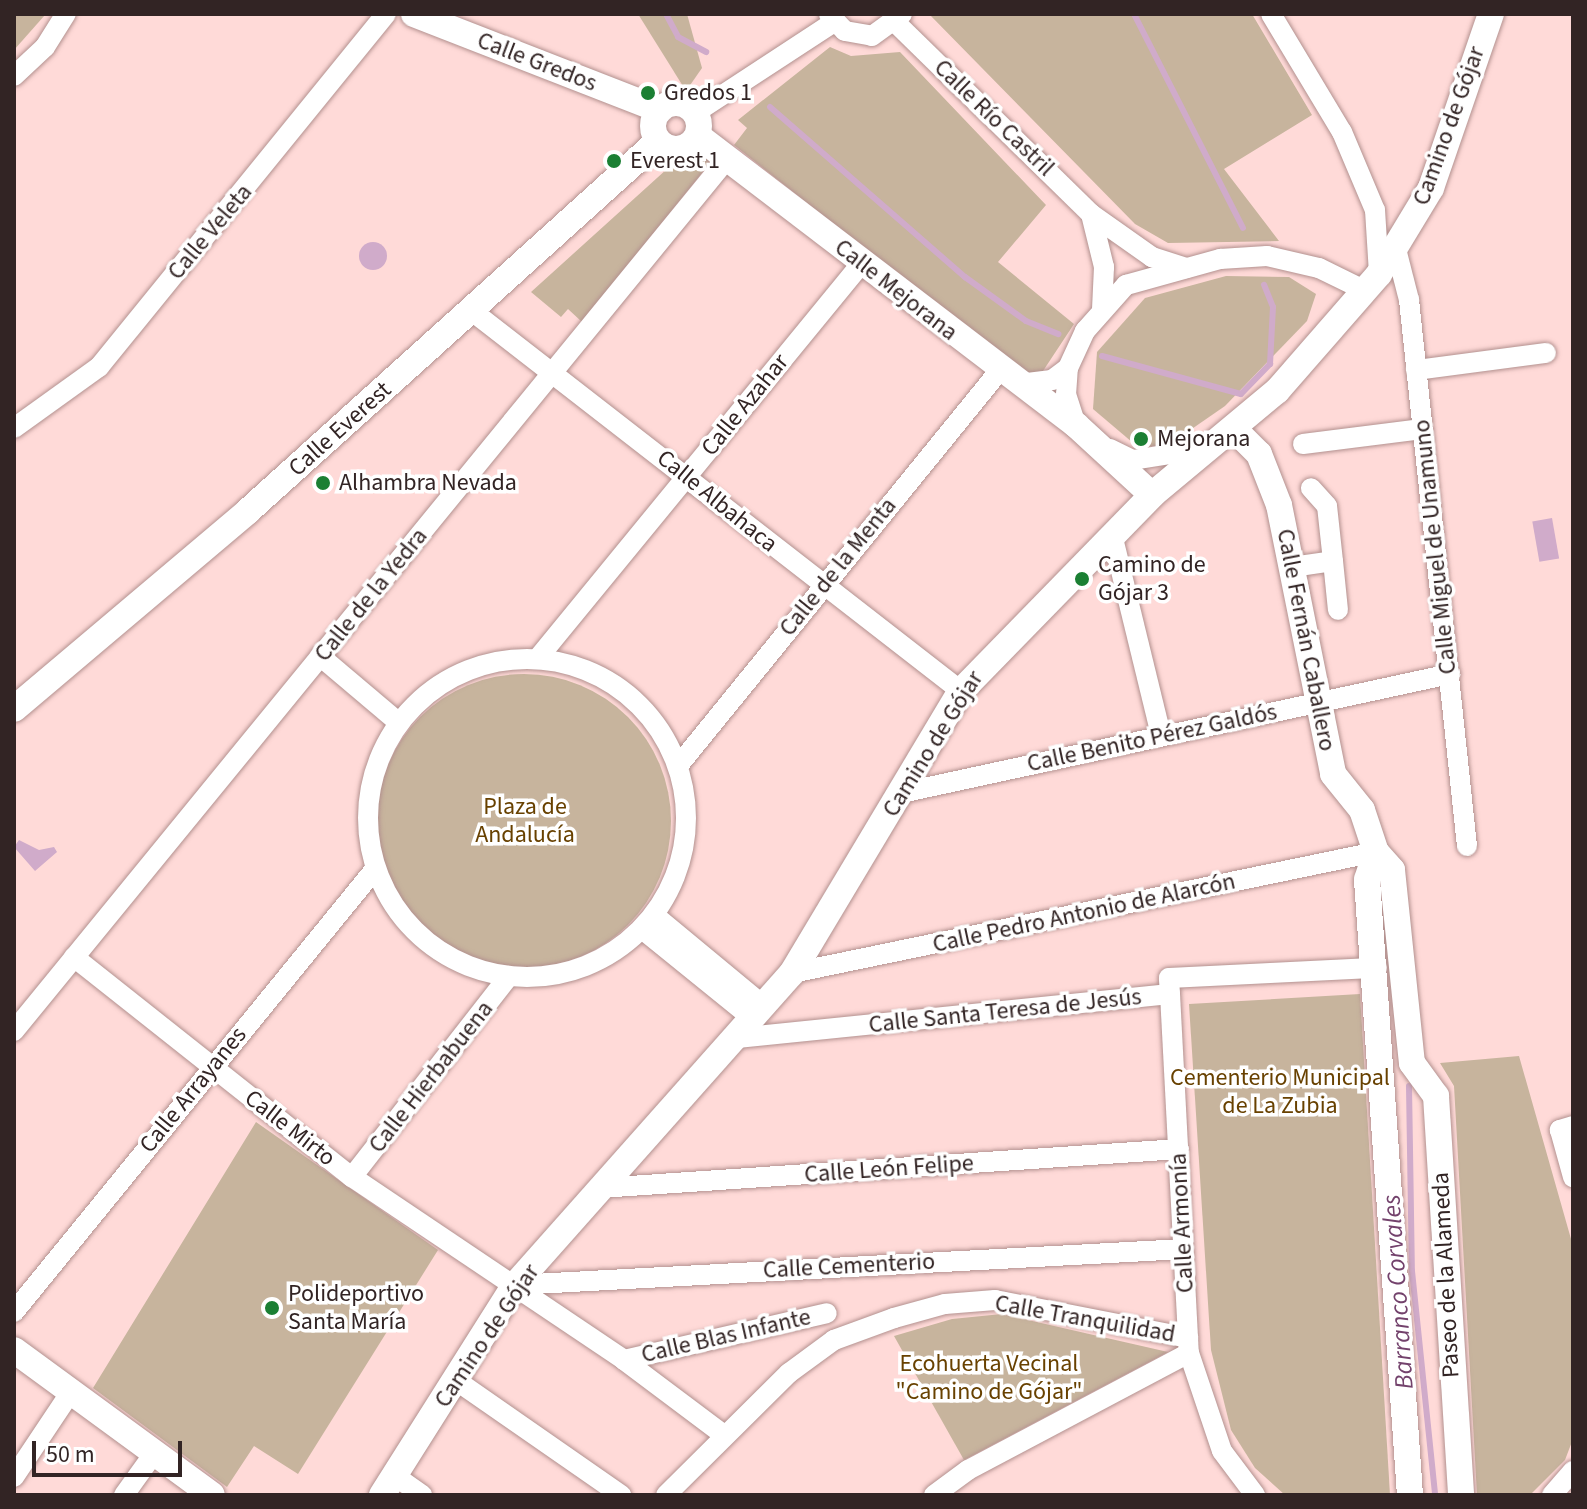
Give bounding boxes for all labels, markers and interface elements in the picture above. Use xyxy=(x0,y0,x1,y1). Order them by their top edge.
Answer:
street label: Calle Gredos xyxy=(473,26,601,98)
street label: Camino de Gójar xyxy=(1407,43,1491,209)
street label: Calle Río Castril xyxy=(928,53,1060,183)
place label: Gredos 1 xyxy=(664,79,752,107)
marker: Gredos 1 xyxy=(639,84,657,102)
place label: Everest 1 xyxy=(630,147,720,175)
marker: Everest 1 xyxy=(605,152,623,170)
street label: Calle Veleta xyxy=(162,178,258,286)
street label: Calle Mejorana xyxy=(829,233,963,347)
street label: Calle Azahar xyxy=(695,348,795,462)
street label: Calle Everest xyxy=(283,376,397,482)
street label: Calle Miguel de Unamuno xyxy=(1407,418,1463,676)
place label: Mejorana xyxy=(1157,425,1250,453)
marker: Mejorana xyxy=(1132,430,1150,448)
street label: Calle Albahaca xyxy=(651,444,783,558)
place label: Alhambra Nevada xyxy=(339,469,517,497)
marker: Alhambra Nevada xyxy=(314,474,332,492)
street label: Calle de la Menta xyxy=(773,492,903,642)
street label: Calle de la Yedra xyxy=(308,522,434,668)
street label: Calle Fernán Caballero xyxy=(1270,526,1342,754)
place label: Camino de Gójar 3 xyxy=(1098,551,1206,607)
marker: Camino de Gójar 3 xyxy=(1073,570,1091,588)
street label: Camino de Gójar xyxy=(877,666,989,822)
street label: Calle Benito Pérez Galdós xyxy=(1024,697,1280,779)
park label: Plaza de Andalucía xyxy=(475,793,575,849)
street label: Calle Pedro Antonio de Alarcón xyxy=(930,867,1238,959)
street label: Calle Santa Teresa de Jesús xyxy=(867,982,1143,1040)
street label: Calle Hierbabuena xyxy=(363,995,499,1159)
street label: Calle Arrayanes xyxy=(133,1021,253,1159)
park label: Cementerio Municipal de La Zubia xyxy=(1170,1064,1390,1120)
street label: Calle Mirto xyxy=(239,1084,341,1172)
street label: Calle León Felipe xyxy=(803,1149,975,1189)
street label: Calle Armonía xyxy=(1164,1152,1200,1294)
street label: Paseo de la Alameda xyxy=(1426,1171,1466,1379)
water label: Barranco Corvales xyxy=(1376,1194,1420,1390)
street label: Calle Cementerio xyxy=(762,1247,936,1285)
street label: Camino de Gójar xyxy=(428,1259,546,1413)
place label: Polideportivo Santa María xyxy=(288,1280,424,1336)
street label: Calle Tranquilidad xyxy=(993,1289,1177,1349)
marker: Polideportivo Santa María xyxy=(263,1299,281,1317)
street label: Calle Blas Infante xyxy=(639,1303,813,1369)
park label: Ecohuerta Vecinal "Camino de Gójar" xyxy=(895,1350,1083,1406)
scale bar xyxy=(36,1425,186,1475)
text: 50 m xyxy=(46,1437,95,1472)

